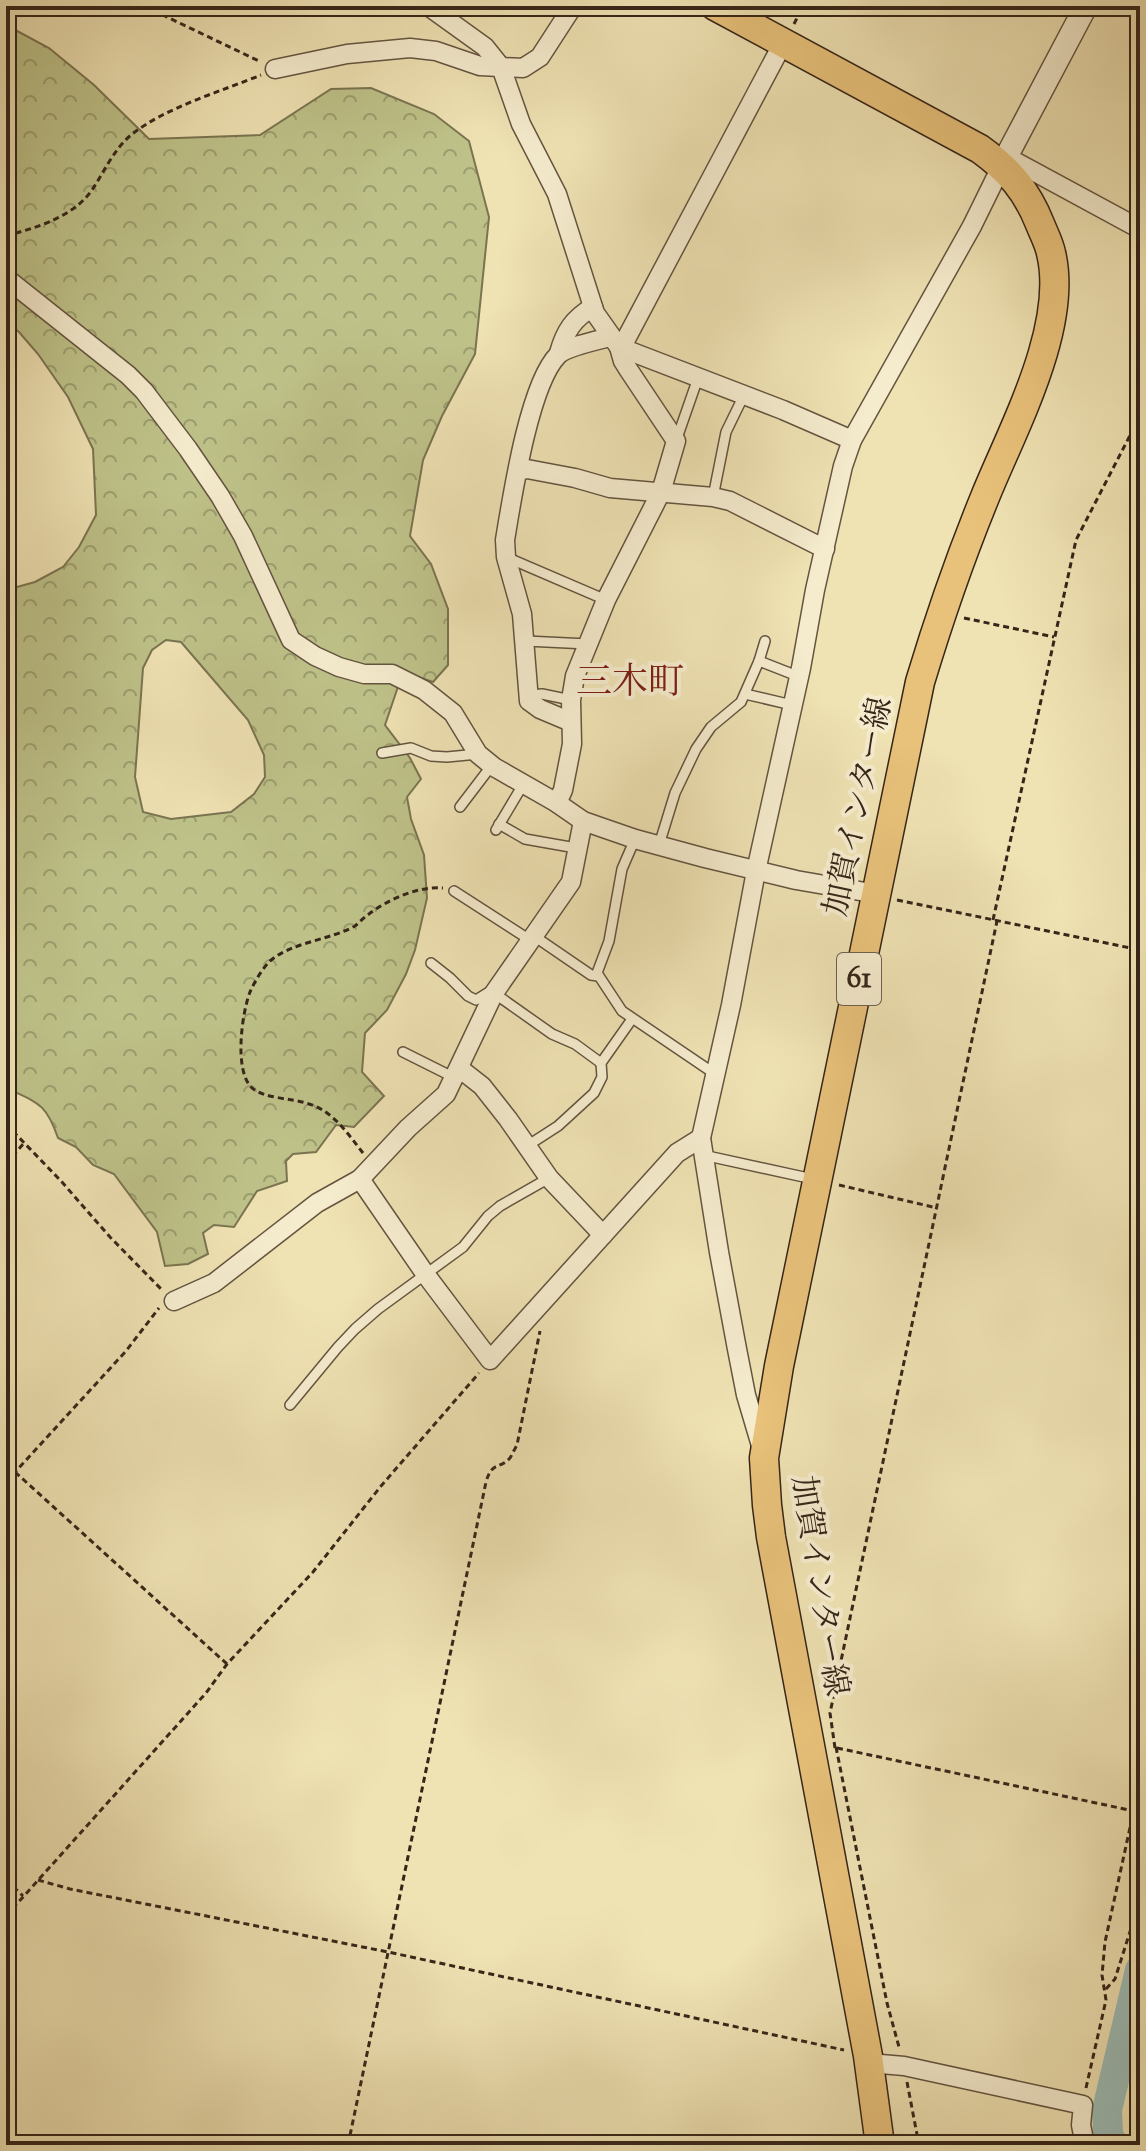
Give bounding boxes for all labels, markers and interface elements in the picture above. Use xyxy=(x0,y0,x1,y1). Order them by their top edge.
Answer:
district label: 三木町 xyxy=(576,658,684,710)
street label: 加賀インター線 xyxy=(814,693,906,921)
road number: 61 xyxy=(837,953,881,1005)
street label: 加賀インター線 xyxy=(778,1472,858,1700)

